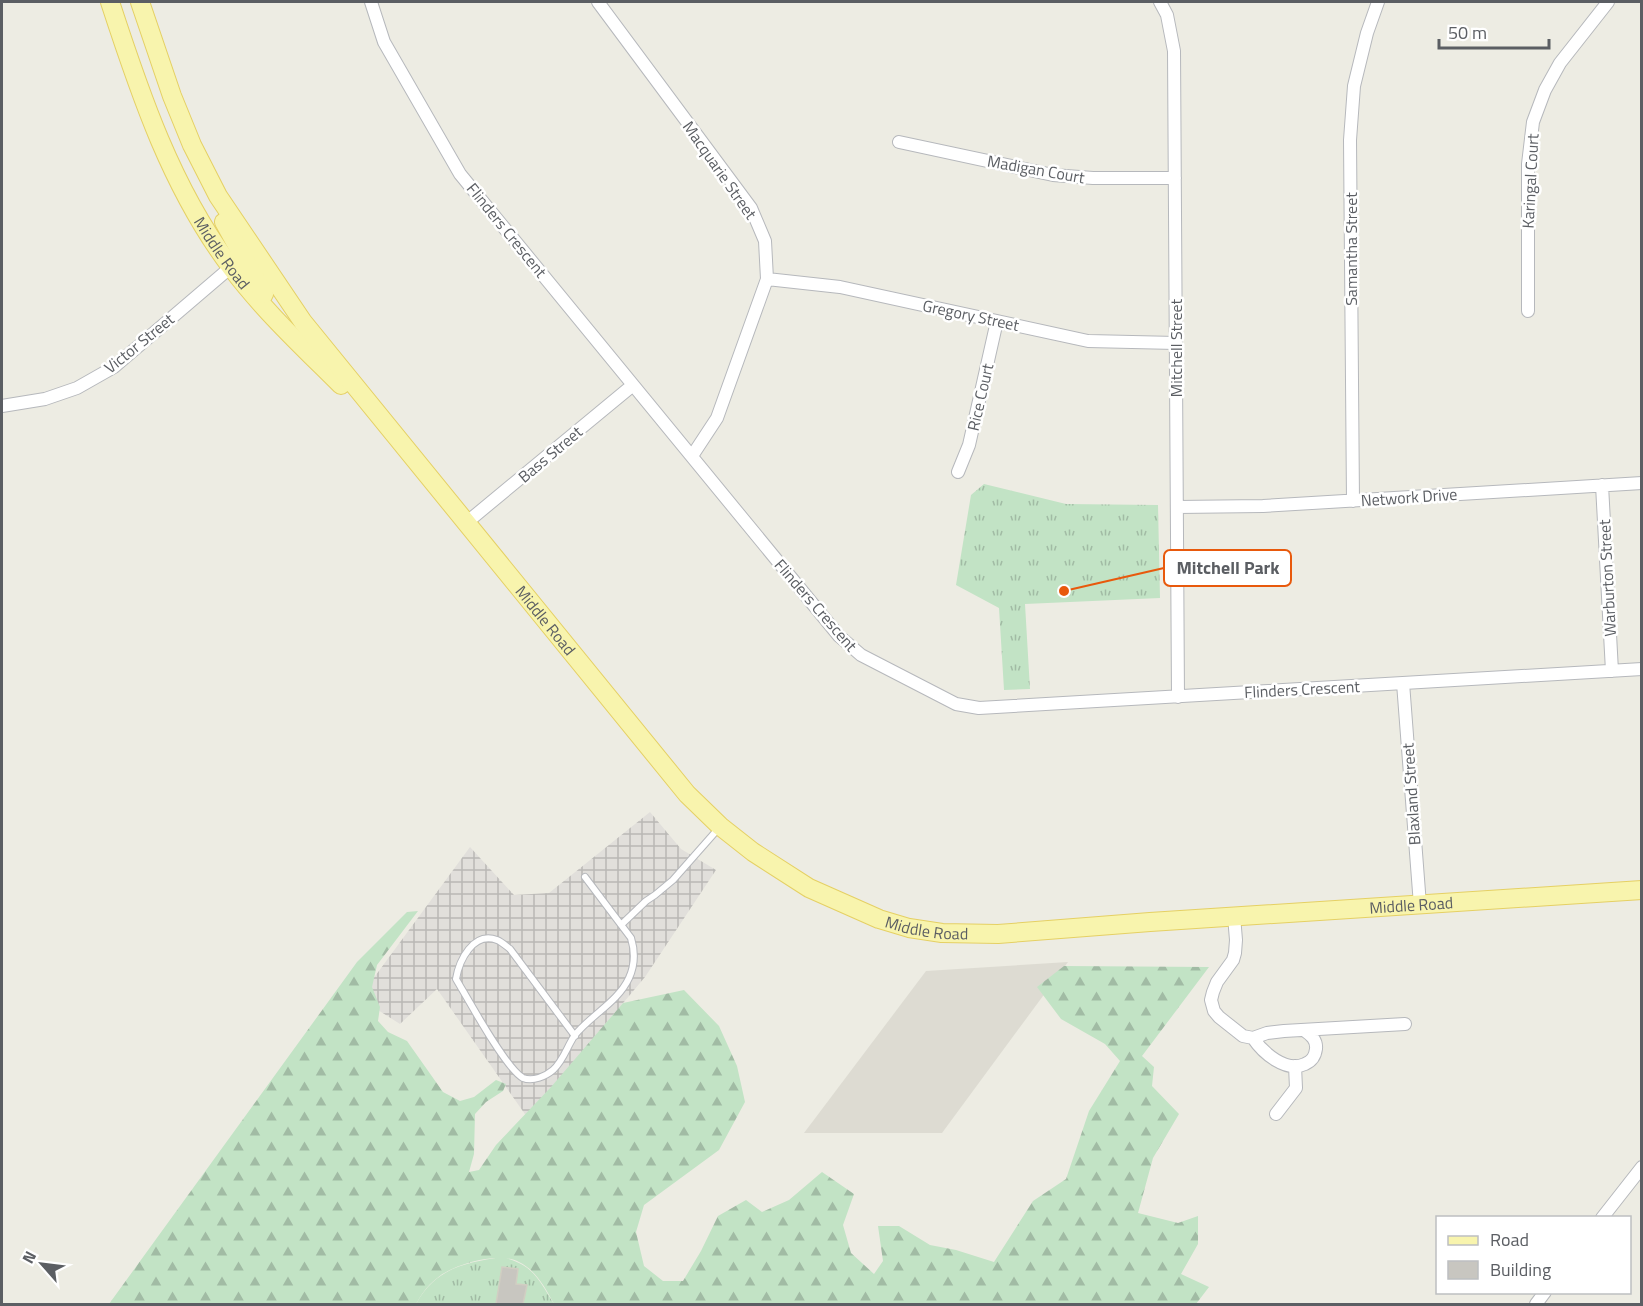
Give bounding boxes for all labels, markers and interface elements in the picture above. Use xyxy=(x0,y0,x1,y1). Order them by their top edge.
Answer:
scale bar xyxy=(1439,12,1548,50)
text: 50 m xyxy=(1448,19,1487,46)
street label: Macquarie Street xyxy=(677,116,763,224)
street label: Karingal Court xyxy=(1516,133,1544,229)
street label: Madigan Court xyxy=(985,149,1087,189)
street label: Flinders Crescent xyxy=(461,177,553,283)
street label: Samantha Street xyxy=(1339,192,1363,306)
street label: Middle Road xyxy=(188,212,256,294)
street label: Gregory Street xyxy=(921,293,1022,337)
street label: Mitchell Street xyxy=(1164,298,1188,397)
street label: Victor Street xyxy=(99,307,180,379)
street label: Rice Court xyxy=(961,361,999,433)
street label: Bass Street xyxy=(513,420,588,488)
street label: Network Drive xyxy=(1360,482,1458,512)
street label: Warburton Street xyxy=(1592,518,1622,637)
callout: Mitchell Park xyxy=(1164,550,1291,586)
street label: Flinders Crescent xyxy=(769,553,863,657)
text: Mitchell Park xyxy=(1176,554,1280,581)
street label: Middle Road xyxy=(510,580,581,660)
street label: Flinders Crescent xyxy=(1243,674,1361,704)
street label: Blaxland Street xyxy=(1395,742,1427,846)
street label: Middle Road xyxy=(1369,890,1454,920)
street label: Middle Road xyxy=(882,910,968,945)
legend xyxy=(1436,1216,1631,1294)
text: Road xyxy=(1490,1226,1529,1253)
north arrow xyxy=(12,1234,72,1294)
text: N xyxy=(16,1246,42,1267)
text: Building xyxy=(1490,1256,1551,1283)

